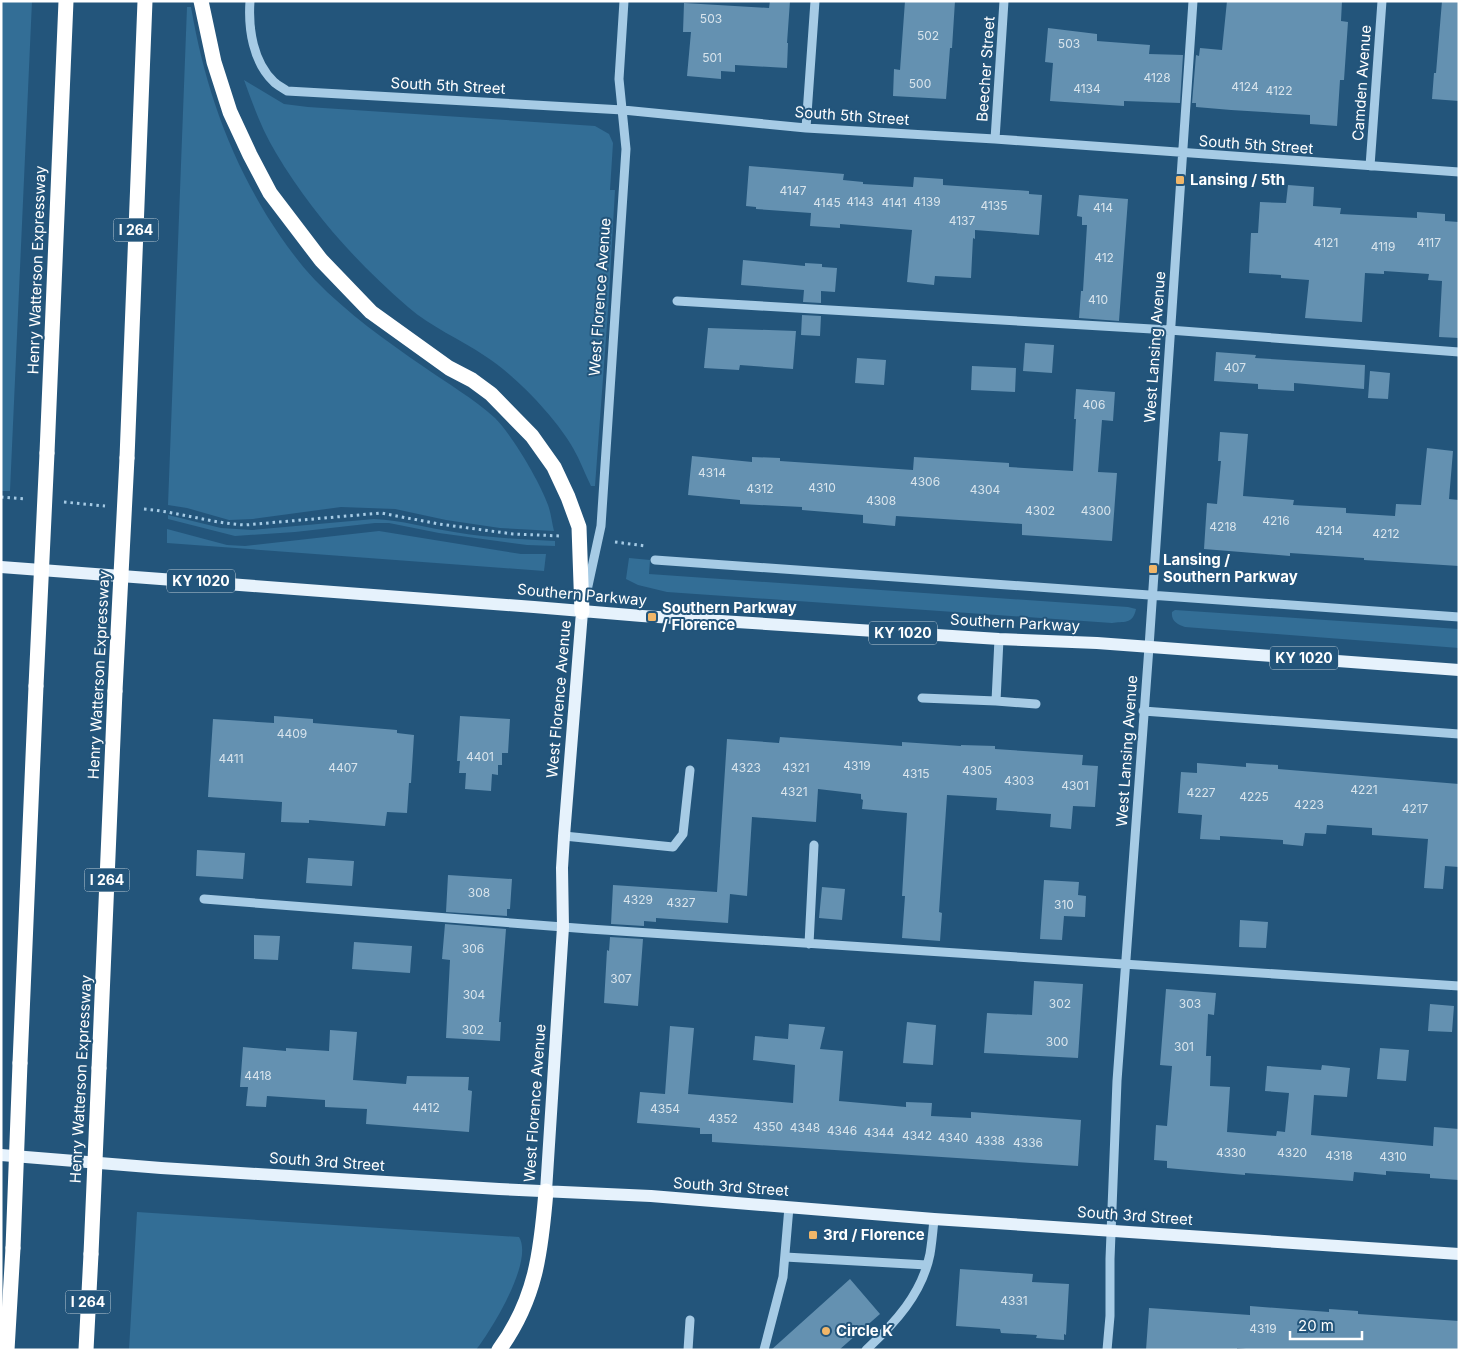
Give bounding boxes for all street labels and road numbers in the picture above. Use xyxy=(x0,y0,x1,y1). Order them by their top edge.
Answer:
street label: Beecher Street xyxy=(972,16,999,122)
street label: Camden Avenue xyxy=(1348,24,1375,142)
street label: South 5th Street xyxy=(390,73,506,98)
street label: South 5th Street xyxy=(794,102,910,129)
street label: South 5th Street xyxy=(1198,131,1314,158)
street label: Henry Watterson Expressway xyxy=(23,165,50,375)
street label: West Florence Avenue xyxy=(584,217,615,377)
road number: I 264 xyxy=(114,218,158,242)
street label: West Lansing Avenue xyxy=(1140,270,1169,423)
street label: Henry Watterson Expressway xyxy=(84,570,113,780)
road number: KY 1020 xyxy=(167,570,235,592)
street label: Southern Parkway xyxy=(516,579,648,610)
street label: Southern Parkway xyxy=(950,610,1081,635)
street label: West Florence Avenue xyxy=(542,619,575,779)
road number: KY 1020 xyxy=(869,622,937,644)
road number: KY 1020 xyxy=(1270,646,1338,670)
street label: West Lansing Avenue xyxy=(1112,674,1141,827)
road number: I 264 xyxy=(84,868,130,892)
street label: Henry Watterson Expressway xyxy=(66,974,95,1184)
street label: West Florence Avenue xyxy=(519,1023,550,1183)
street label: South 3rd Street xyxy=(269,1148,386,1175)
street label: South 3rd Street xyxy=(673,1173,790,1200)
street label: South 3rd Street xyxy=(1077,1202,1194,1229)
road number: I 264 xyxy=(66,1290,110,1314)

